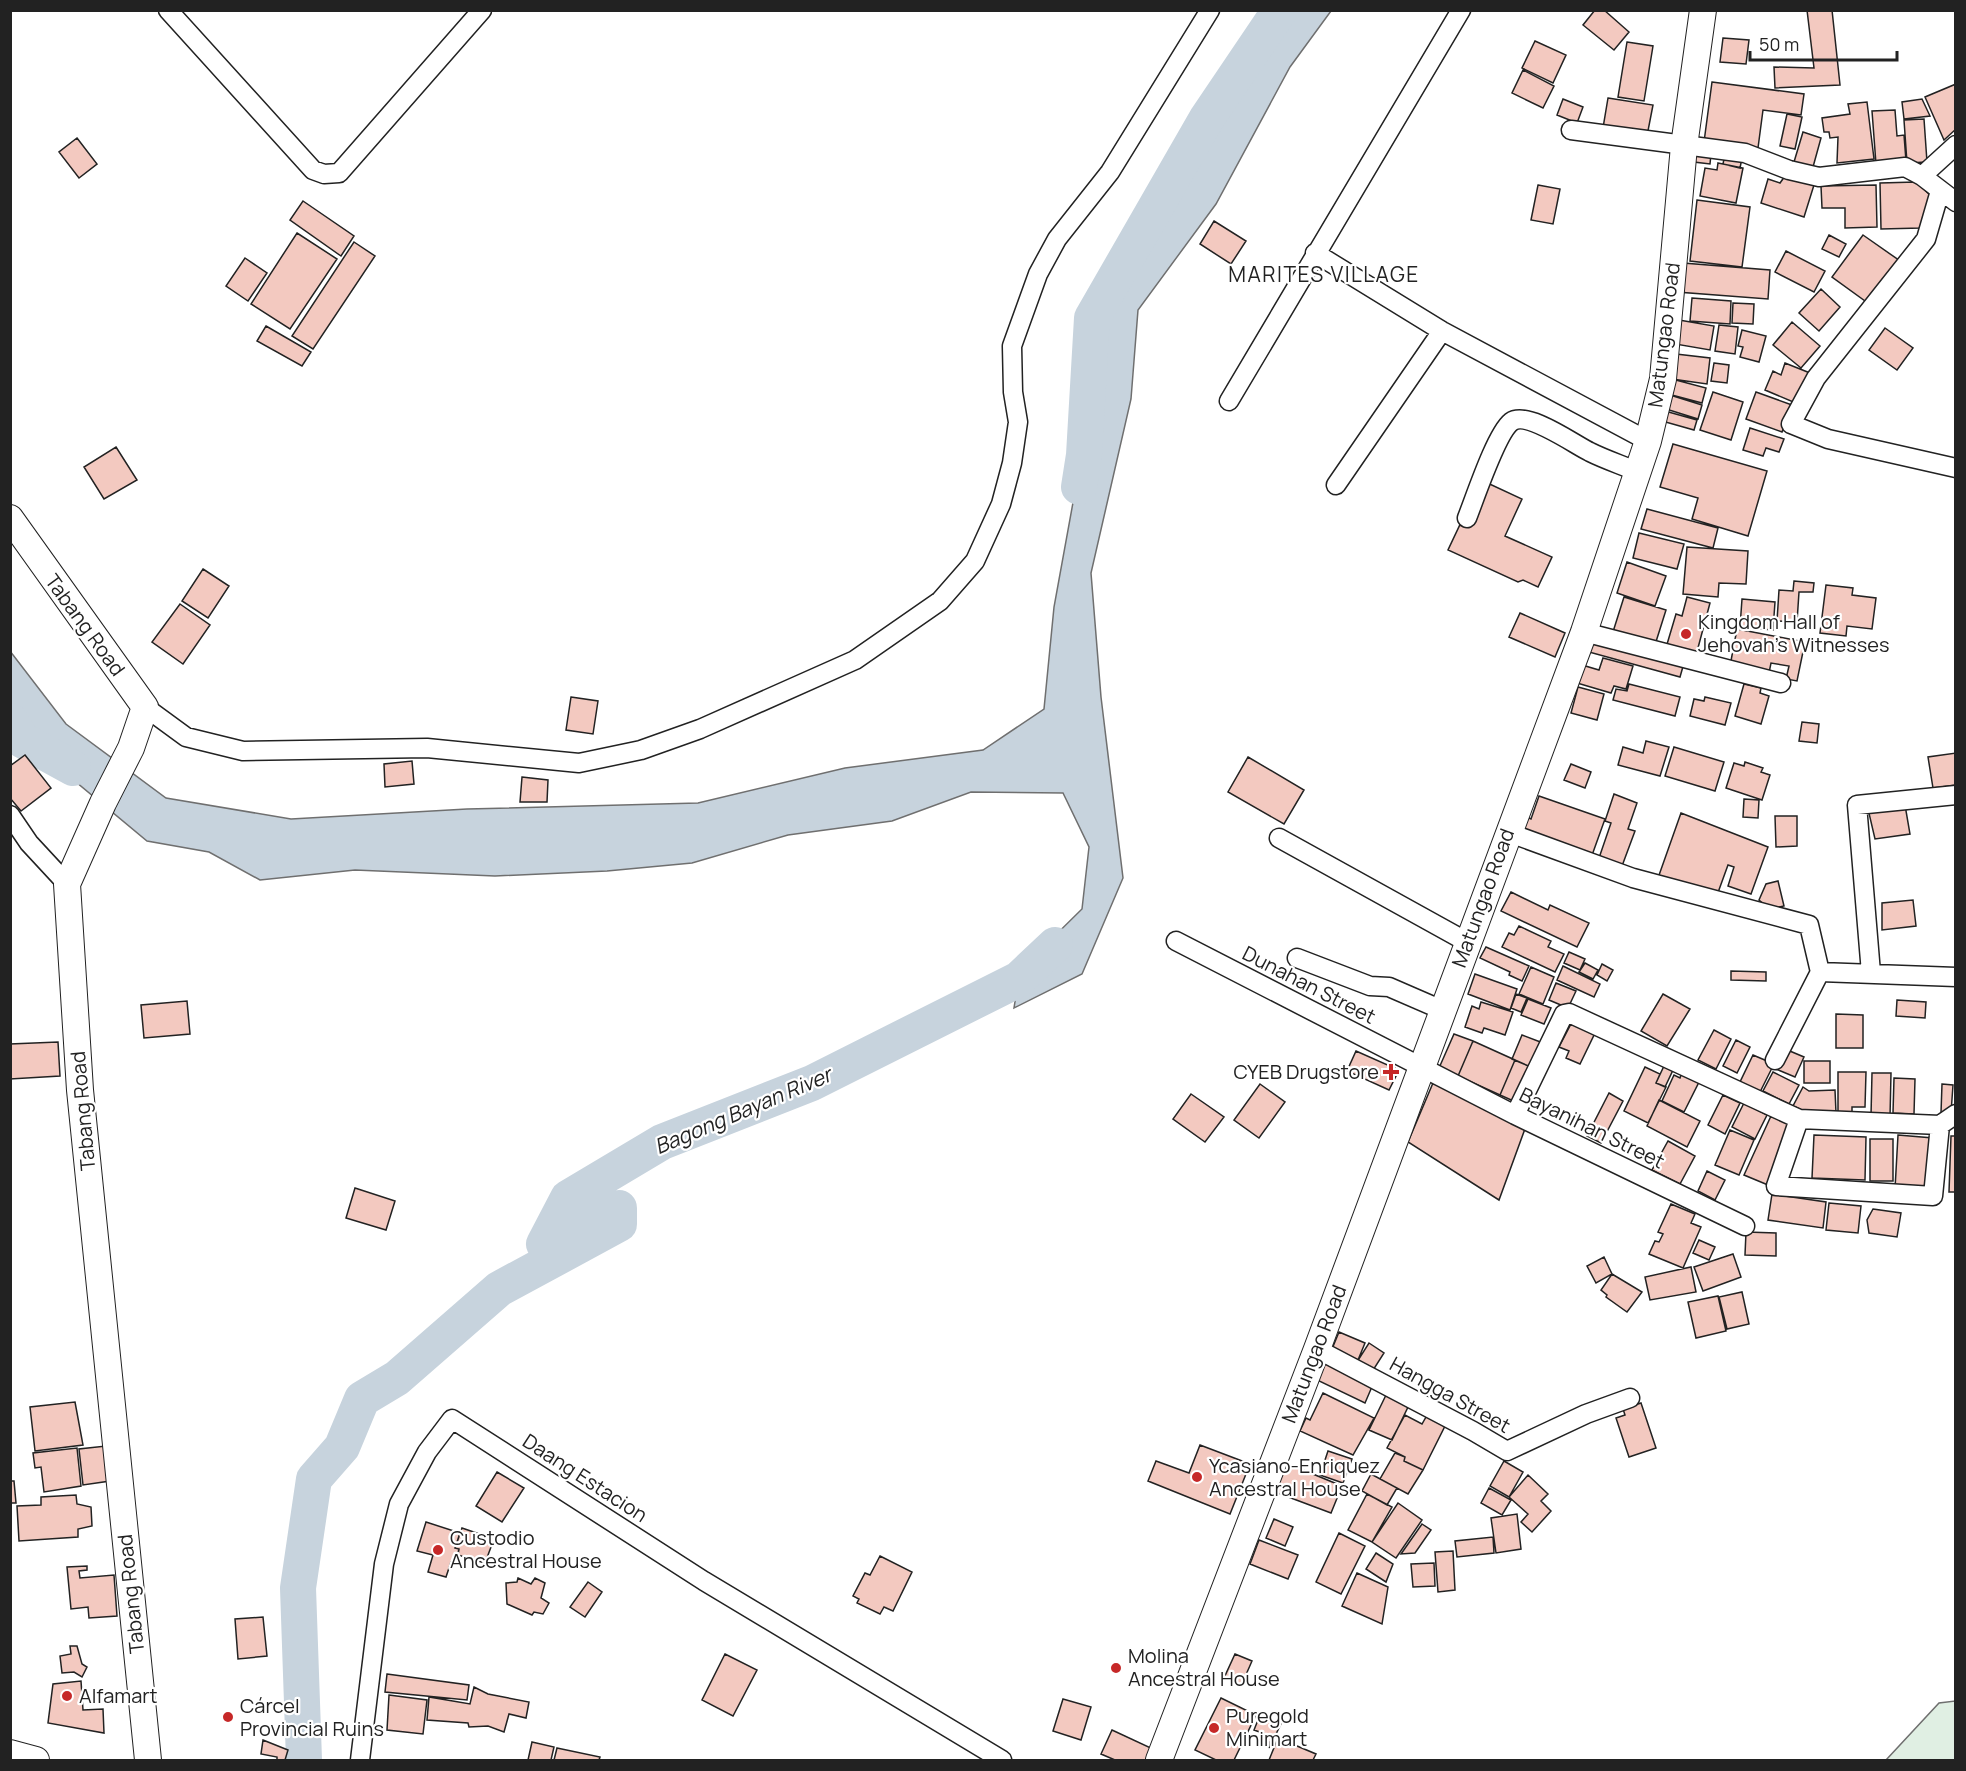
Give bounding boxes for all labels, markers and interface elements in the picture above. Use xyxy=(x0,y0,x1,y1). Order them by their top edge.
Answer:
scale bar xyxy=(1750,24,1897,62)
text: 50 m xyxy=(1759,32,1799,56)
district label: MARITES VILLAGE xyxy=(1228,260,1420,288)
street label: Matungao Road xyxy=(1641,261,1686,409)
street label: Tabang Road xyxy=(39,568,132,681)
place label: Kingdom Hall of Jehovah's Witnesses xyxy=(1698,608,1889,658)
marker: Kingdom Hall of Jehovah's Witnesses xyxy=(1679,627,1693,641)
street label: Matungao Road xyxy=(1445,825,1520,971)
street label: Dunahan Street xyxy=(1238,939,1380,1030)
street label: Tabang Road xyxy=(64,1050,101,1172)
place label: CYEB Drugstore xyxy=(1234,1058,1379,1085)
water label: Bagong Bayan River xyxy=(650,1059,838,1160)
marker: CYEB Drugstore xyxy=(1384,1065,1398,1079)
street label: Bayanihan Street xyxy=(1515,1081,1669,1174)
street label: Matungao Road xyxy=(1275,1281,1352,1427)
street label: Hangga Street xyxy=(1385,1350,1515,1439)
street label: Daang Estacion xyxy=(518,1427,653,1528)
place label: Ycasiano-Enriquez Ancestral House xyxy=(1209,1452,1380,1502)
marker: Ycasiano-Enriquez Ancestral House xyxy=(1190,1470,1204,1484)
place label: Custodio Ancestral House xyxy=(450,1524,602,1574)
street label: Tabang Road xyxy=(111,1533,150,1655)
marker: Custodio Ancestral House xyxy=(431,1543,445,1557)
place label: Molina Ancestral House xyxy=(1128,1642,1280,1692)
marker: Molina Ancestral House xyxy=(1109,1661,1123,1675)
place label: Alfamart xyxy=(79,1682,158,1709)
marker: Alfamart xyxy=(60,1689,74,1703)
place label: Cárcel Provincial Ruins xyxy=(240,1692,384,1742)
place label: Puregold Minimart xyxy=(1226,1702,1309,1752)
marker: Cárcel Provincial Ruins xyxy=(221,1710,235,1724)
marker: Puregold Minimart xyxy=(1207,1721,1221,1735)

